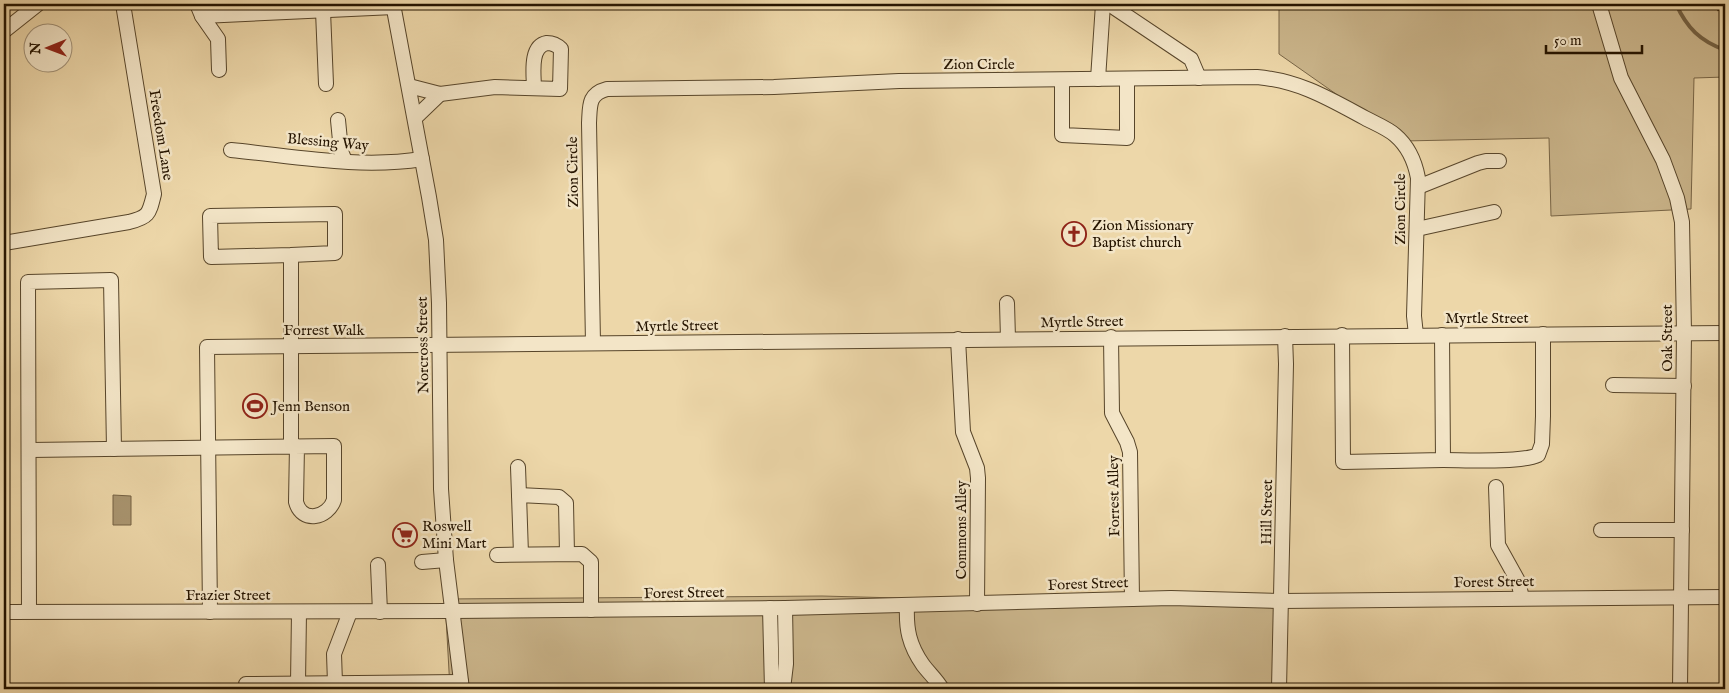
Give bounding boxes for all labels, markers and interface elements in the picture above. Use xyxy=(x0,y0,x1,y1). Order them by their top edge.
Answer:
north arrow xyxy=(22,22,72,72)
scale bar xyxy=(1546,22,1643,54)
text: 50 m xyxy=(1554,31,1582,50)
text: N xyxy=(27,42,45,55)
street label: Zion Circle xyxy=(943,55,1015,74)
street label: Freedom Lane xyxy=(144,88,178,182)
street label: Blessing Way xyxy=(286,129,370,155)
street label: Zion Circle xyxy=(563,136,583,208)
street label: Zion Circle xyxy=(1391,173,1410,245)
place label: Zion Missionary Baptist church xyxy=(1092,216,1194,252)
church icon: Zion Missionary Baptist church xyxy=(1061,221,1087,247)
street label: Norcross Street xyxy=(413,296,433,394)
street label: Oak Street xyxy=(1658,304,1677,372)
street label: Myrtle Street xyxy=(1445,309,1529,328)
street label: Myrtle Street xyxy=(1040,312,1124,332)
street label: Myrtle Street xyxy=(635,316,719,336)
street label: Forrest Walk xyxy=(283,321,365,340)
sports icon: Jenn Benson xyxy=(242,393,268,419)
place label: Jenn Benson xyxy=(270,397,350,416)
street label: Forrest Alley xyxy=(1104,454,1124,537)
street label: Hill Street xyxy=(1257,479,1277,545)
street label: Commons Alley xyxy=(952,480,971,580)
place label: Roswell Mini Mart xyxy=(422,517,487,553)
supermarket icon: Roswell Mini Mart xyxy=(392,522,418,548)
street label: Forest Street xyxy=(1453,572,1535,592)
street label: Forest Street xyxy=(1047,573,1129,595)
street label: Forest Street xyxy=(643,583,725,603)
street label: Frazier Street xyxy=(185,586,271,605)

